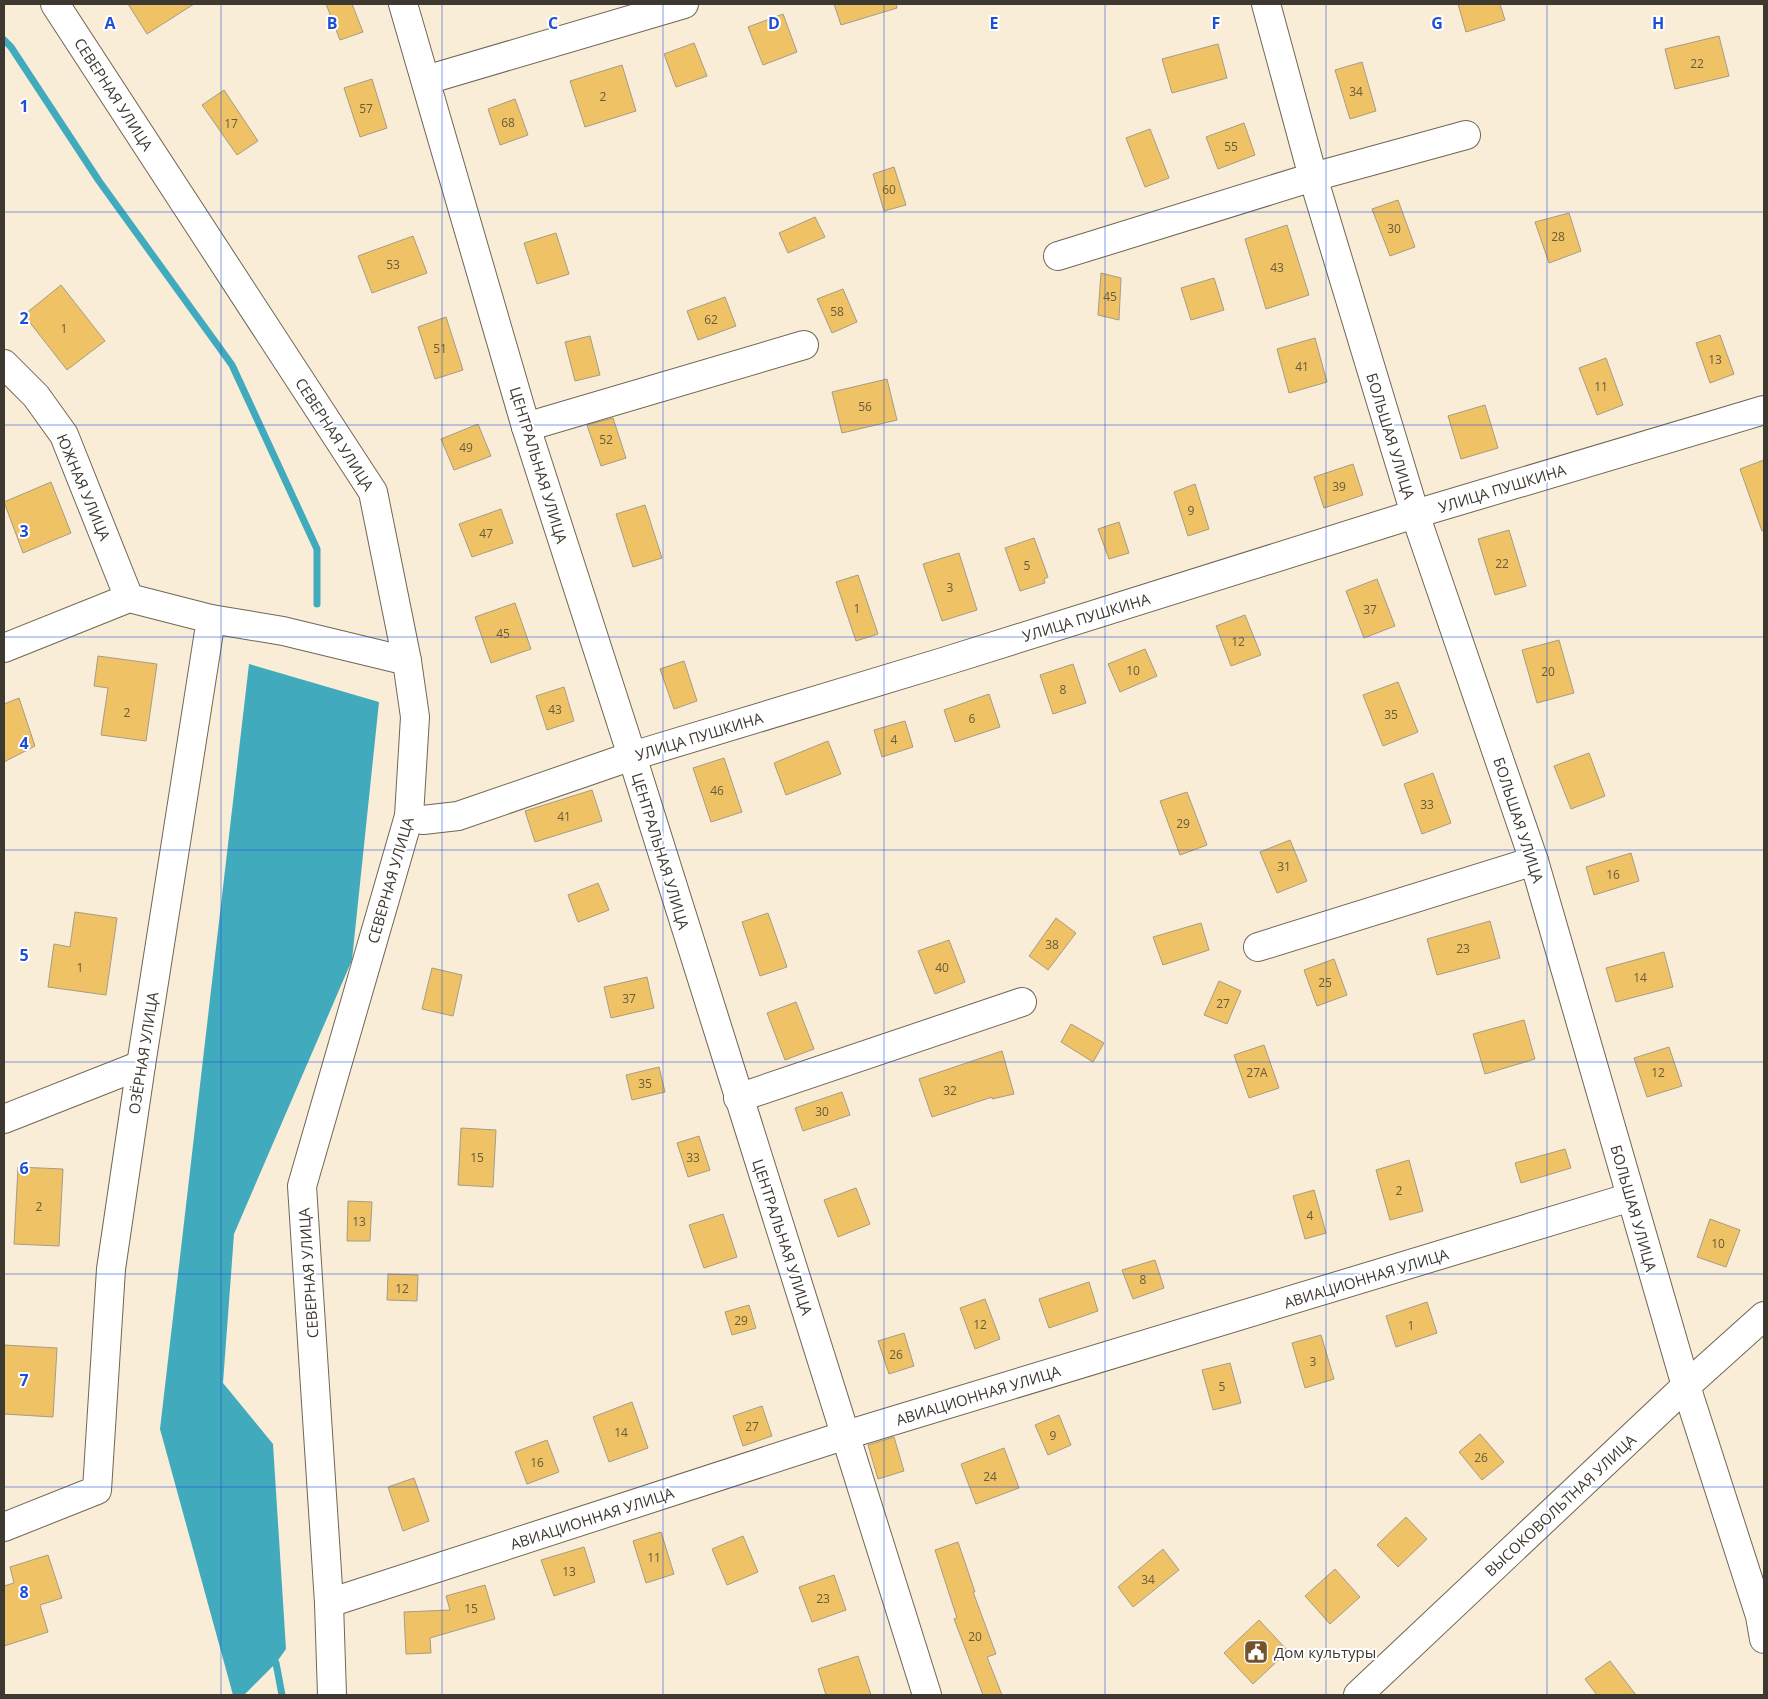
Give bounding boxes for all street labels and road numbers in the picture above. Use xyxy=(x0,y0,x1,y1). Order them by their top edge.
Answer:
street label: СЕВЕРНАЯ УЛИЦА xyxy=(70,34,158,155)
street label: БОЛЬШАЯ УЛИЦА xyxy=(1362,370,1420,502)
street label: СЕВЕРНАЯ УЛИЦА xyxy=(291,374,379,495)
street label: ЦЕНТРАЛЬНАЯ УЛИЦА xyxy=(506,384,573,546)
street label: ЮЖНАЯ УЛИЦА xyxy=(53,431,116,544)
street label: УЛИЦА ПУШКИНА xyxy=(1436,459,1569,517)
street label: УЛИЦА ПУШКИНА xyxy=(1020,588,1153,646)
street label: УЛИЦА ПУШКИНА xyxy=(633,707,766,765)
street label: БОЛЬШАЯ УЛИЦА xyxy=(1489,755,1549,886)
street label: ЦЕНТРАЛЬНАЯ УЛИЦА xyxy=(628,770,695,932)
street label: СЕВЕРНАЯ УЛИЦА xyxy=(362,814,418,945)
street label: ОЗЁРНАЯ УЛИЦА xyxy=(123,990,163,1116)
street label: БОЛЬШАЯ УЛИЦА xyxy=(1606,1142,1662,1274)
street label: ЦЕНТРАЛЬНАЯ УЛИЦА xyxy=(748,1156,818,1318)
street label: СЕВЕРНАЯ УЛИЦА xyxy=(293,1207,323,1339)
street label: АВИАЦИОННАЯ УЛИЦА xyxy=(1281,1243,1451,1313)
street label: АВИАЦИОННАЯ УЛИЦА xyxy=(893,1360,1063,1430)
street label: ВЫСОКОВОЛЬТНАЯ УЛИЦА xyxy=(1480,1429,1640,1580)
street label: АВИАЦИОННАЯ УЛИЦА xyxy=(508,1482,677,1554)

